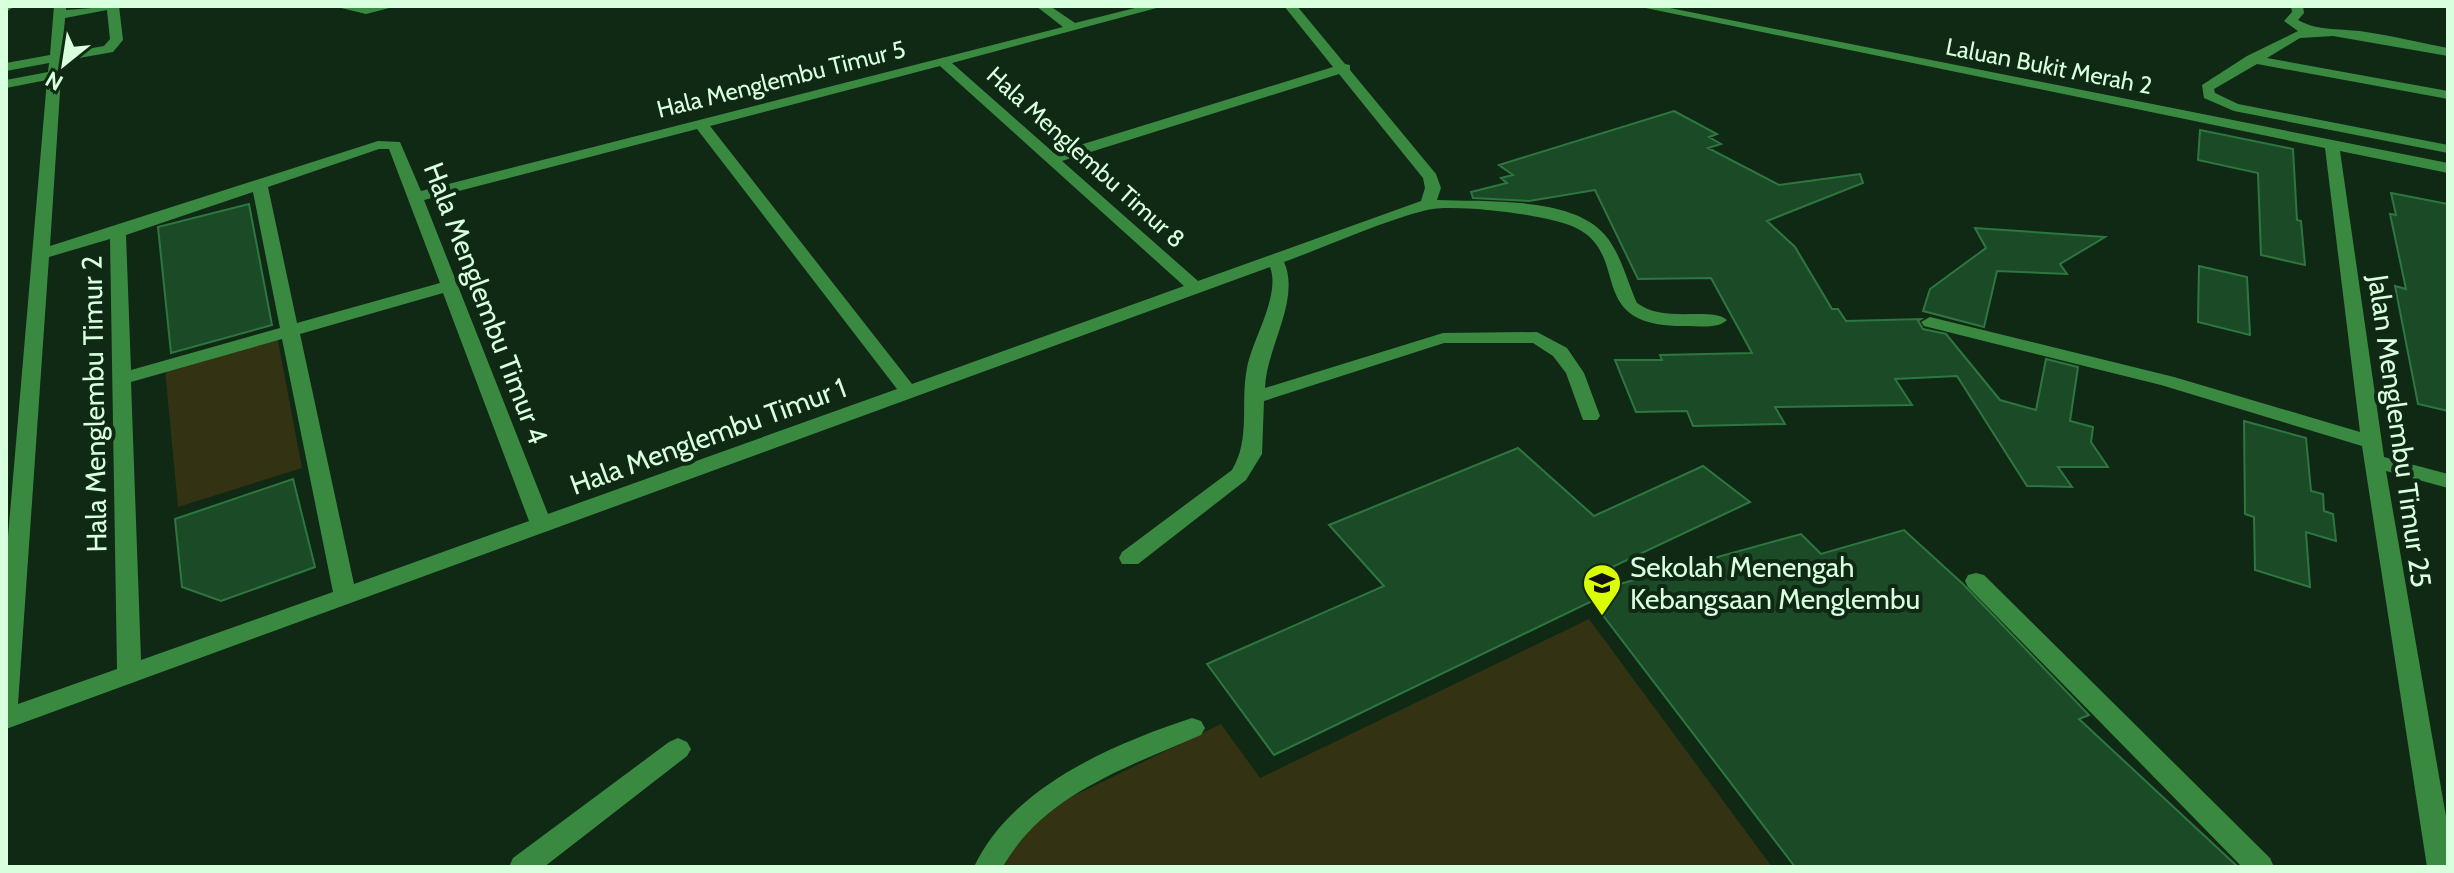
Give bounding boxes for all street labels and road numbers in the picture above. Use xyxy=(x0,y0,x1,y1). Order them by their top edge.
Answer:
street label: Laluan Bukit Merah 2 xyxy=(1943,32,2155,100)
street label: Hala Menglembu Timur 5 xyxy=(654,34,908,124)
street label: Hala Menglembu Timur 8 xyxy=(981,60,1191,254)
street label: Hala Menglembu Timur 4 xyxy=(417,157,555,449)
street label: Hala Menglembu Timur 2 xyxy=(74,255,114,553)
street label: Jalan Menglembu Timur 25 xyxy=(2361,272,2439,589)
street label: Hala Menglembu Timur 1 xyxy=(565,370,851,502)

